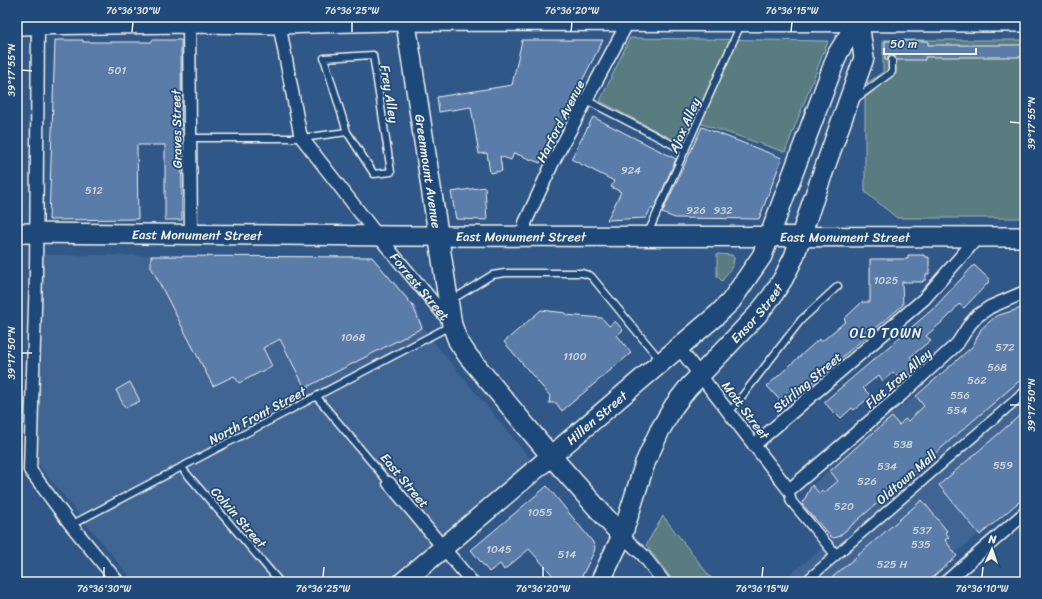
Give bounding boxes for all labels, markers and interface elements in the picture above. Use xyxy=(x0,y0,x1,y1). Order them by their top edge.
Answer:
text: 76°36'30"W xyxy=(106,2,160,20)
text: 76°36'25"W xyxy=(325,2,379,20)
text: 76°36'20"W xyxy=(545,2,600,20)
text: 76°36'15"W xyxy=(766,2,819,20)
scale bar xyxy=(884,30,976,56)
text: 50 m xyxy=(890,33,917,55)
text: 39°17'55"N xyxy=(3,43,21,96)
house number: 501 xyxy=(108,61,126,80)
street label: Frey Alley xyxy=(374,63,405,125)
street label: Harford Avenue xyxy=(530,75,591,167)
street label: Graves Street xyxy=(164,89,189,169)
street label: Ajax Alley xyxy=(662,94,707,158)
text: 39°17'55"N xyxy=(1023,96,1041,149)
street label: Greenmount Avenue xyxy=(408,113,448,230)
house number: 924 xyxy=(621,161,641,180)
house number: 512 xyxy=(85,181,104,200)
house number: 926 xyxy=(686,201,706,220)
house number: 932 xyxy=(713,201,733,220)
street label: East Monument Street xyxy=(132,223,263,247)
street label: East Monument Street xyxy=(456,225,587,248)
street label: East Monument Street xyxy=(780,226,911,249)
street label: Forrest Street xyxy=(384,247,456,326)
house number: 1025 xyxy=(874,271,899,290)
street label: Ensor Street xyxy=(725,278,790,349)
district label: OLD TOWN xyxy=(850,321,922,346)
text: 39°17'50"N xyxy=(3,326,21,380)
house number: 1068 xyxy=(341,328,366,347)
house number: 572 xyxy=(995,338,1015,357)
street label: Flat Iron Alley xyxy=(860,342,937,414)
street label: Stirling Street xyxy=(767,346,847,418)
house number: 1100 xyxy=(563,347,587,366)
house number: 568 xyxy=(987,358,1007,377)
house number: 562 xyxy=(967,371,987,390)
street label: Mott Street xyxy=(716,376,776,445)
text: 39°17'50"N xyxy=(1023,378,1041,432)
street label: North Front Street xyxy=(204,380,311,451)
street label: Hillen Street xyxy=(561,384,633,451)
house number: 556 xyxy=(950,386,970,405)
house number: 554 xyxy=(947,401,967,420)
house number: 538 xyxy=(893,435,913,454)
street label: Oldtown Mall xyxy=(871,444,942,511)
street label: East Street xyxy=(374,447,435,513)
house number: 559 xyxy=(993,456,1013,475)
house number: 534 xyxy=(877,457,897,476)
house number: 526 xyxy=(857,472,877,491)
street label: Colvin Street xyxy=(205,481,273,554)
house number: 520 xyxy=(834,497,854,516)
house number: 1055 xyxy=(527,503,553,522)
house number: 537 xyxy=(912,521,932,540)
north arrow xyxy=(972,529,1012,569)
text: N xyxy=(987,530,997,549)
house number: 535 xyxy=(911,535,931,554)
house number: 1045 xyxy=(486,540,512,559)
house number: 514 xyxy=(558,545,576,564)
house number: 525 H xyxy=(877,555,907,574)
text: 76°36'30"W xyxy=(77,580,131,598)
text: 76°36'25"W xyxy=(296,580,350,598)
text: 76°36'20"W xyxy=(516,580,571,598)
text: 76°36'15"W xyxy=(736,580,789,598)
text: 76°36'10"W xyxy=(955,580,1009,598)

